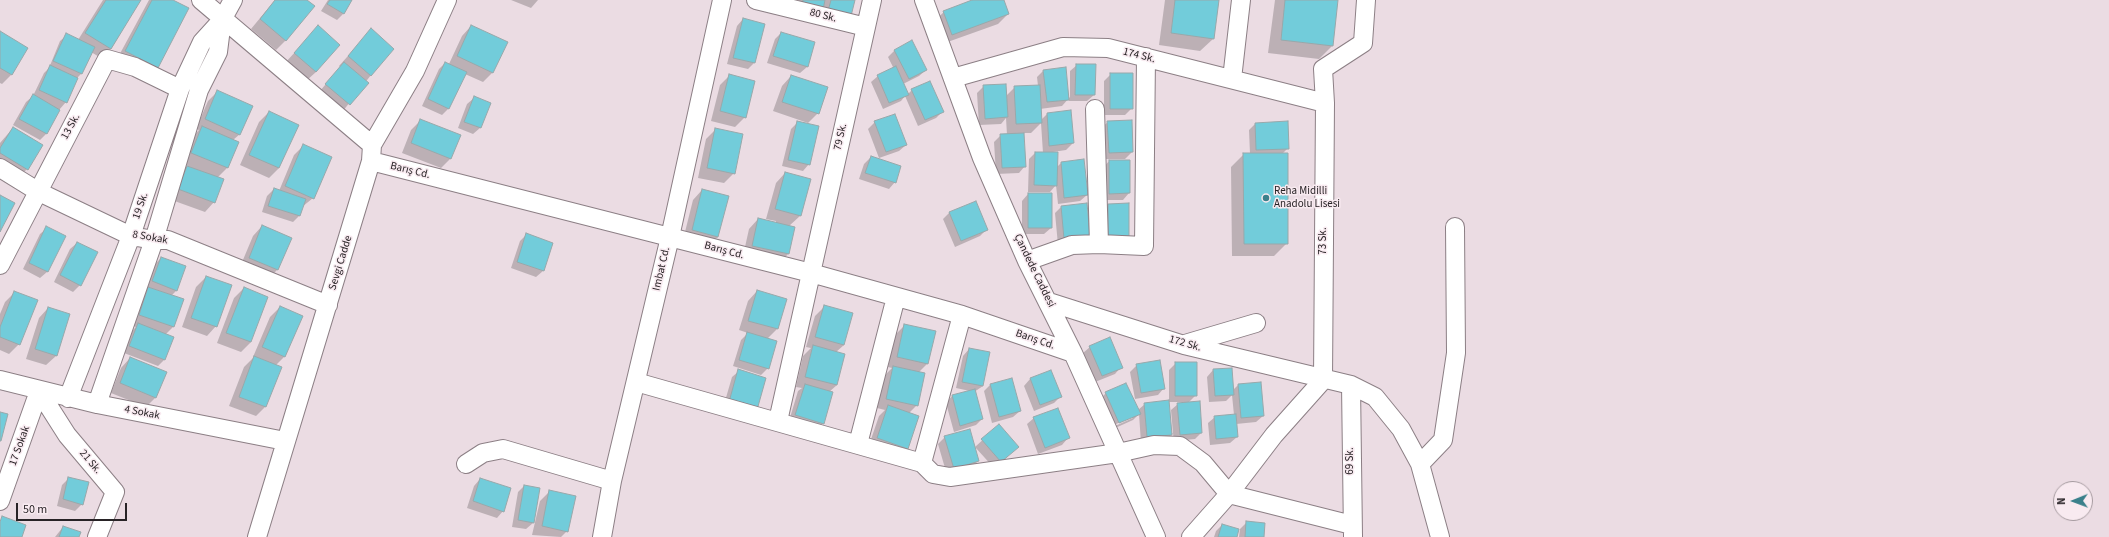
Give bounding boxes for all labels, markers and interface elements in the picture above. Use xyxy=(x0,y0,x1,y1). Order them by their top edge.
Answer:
street label: 80 Sk. xyxy=(808,6,838,26)
street label: 174 Sk. xyxy=(1121,46,1157,66)
street label: 13 Sk. xyxy=(59,112,83,142)
street label: 79 Sk. xyxy=(831,122,851,152)
street label: Barış Cd. xyxy=(389,160,431,182)
place label: Reha Midilli Anadolu Lisesi xyxy=(1274,185,1340,211)
street label: 19 Sk. xyxy=(130,191,152,221)
marker: Reha Midilli Anadolu Lisesi xyxy=(1261,193,1271,203)
street label: 73 Sk. xyxy=(1317,227,1331,255)
street label: 8 Sokak xyxy=(131,228,169,248)
street label: Çandede Caddesi xyxy=(1011,232,1057,310)
street label: Sevgi Cadde xyxy=(326,234,356,292)
street label: Barış Cd. xyxy=(703,239,745,263)
street label: Imbat Cd. xyxy=(651,246,673,292)
street label: Barış Cd. xyxy=(1014,327,1056,353)
street label: 172 Sk. xyxy=(1167,333,1203,355)
street label: 4 Sokak xyxy=(123,403,161,423)
street label: 17 Sokak xyxy=(7,424,33,468)
street label: 21 Sk. xyxy=(76,447,104,477)
street label: 69 Sk. xyxy=(1344,447,1358,475)
north arrow xyxy=(2053,481,2093,521)
scale bar xyxy=(18,495,129,521)
text: N xyxy=(2054,497,2069,505)
text: 50 m xyxy=(23,501,47,518)

